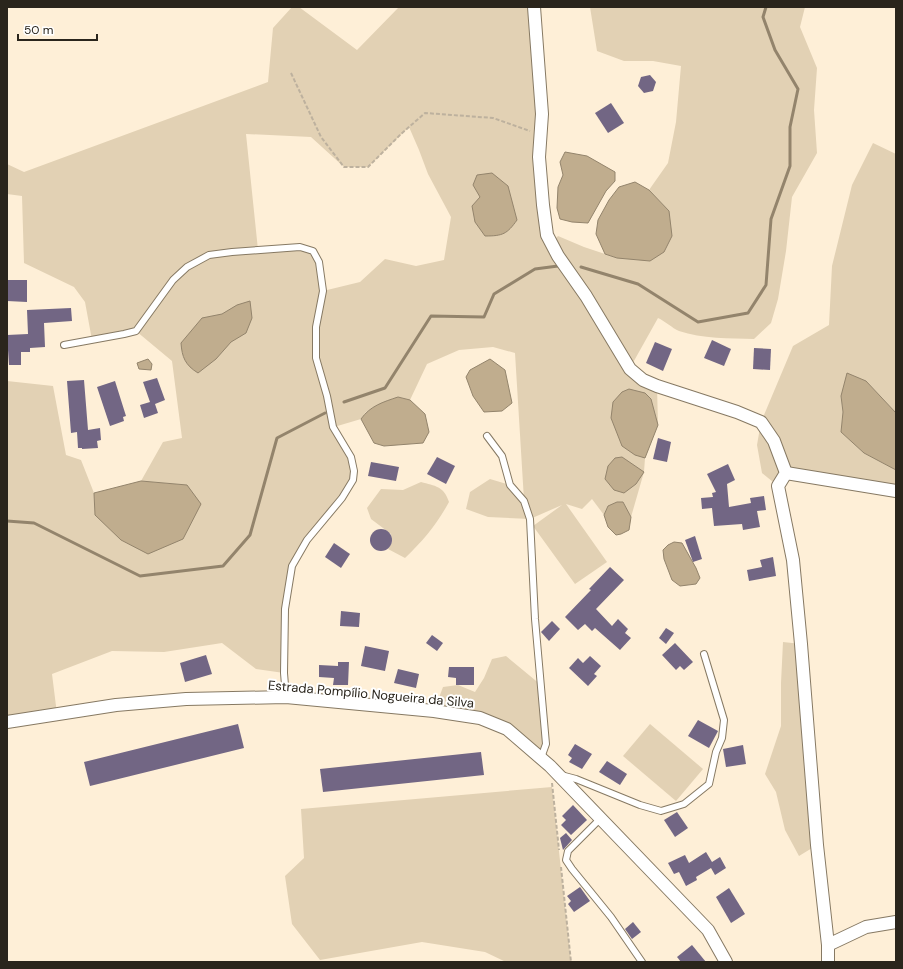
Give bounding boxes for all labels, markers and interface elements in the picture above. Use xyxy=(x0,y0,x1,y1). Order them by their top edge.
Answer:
scale bar xyxy=(18,16,97,42)
text: 50 m xyxy=(24,22,53,38)
street label: Estrada Pompílio Nogueira da Silva xyxy=(267,677,475,711)

